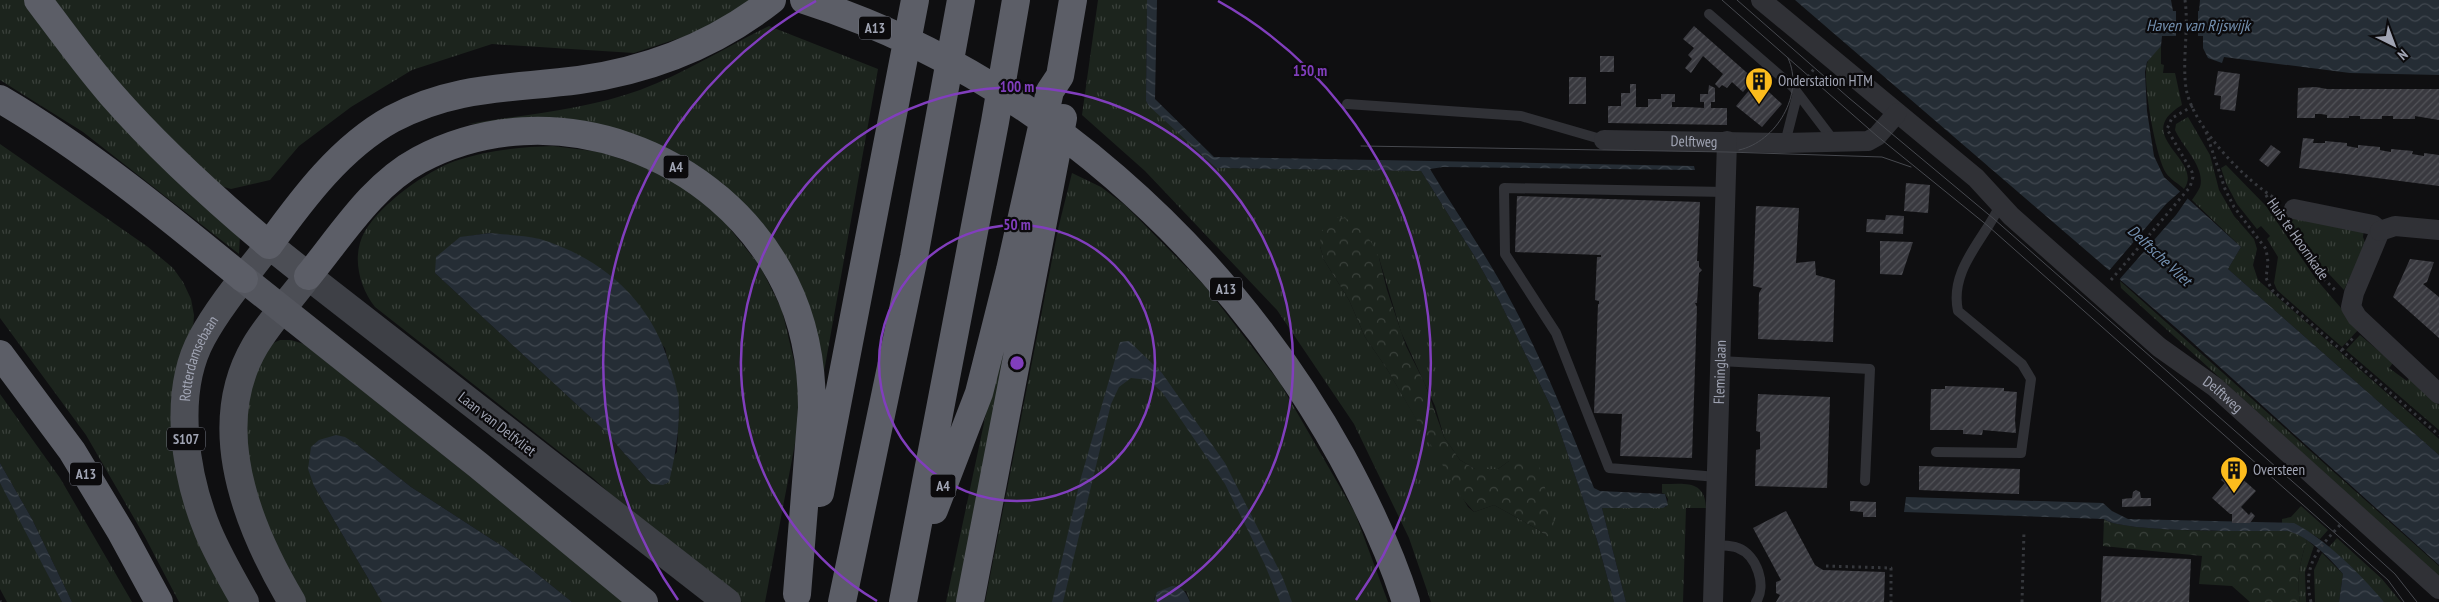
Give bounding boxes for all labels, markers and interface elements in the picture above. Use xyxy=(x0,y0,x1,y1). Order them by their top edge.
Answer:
water label: Haven van Rijswijk xyxy=(2146,15,2252,35)
road number: A13 xyxy=(859,16,891,40)
north arrow xyxy=(2369,20,2419,70)
text: N xyxy=(2394,45,2412,64)
text: 150 m xyxy=(1293,61,1327,80)
building icon: Onderstation HTM xyxy=(1744,66,1774,105)
place label: Onderstation HTM xyxy=(1778,71,1873,90)
text: 100 m xyxy=(1000,77,1034,96)
street label: Delftweg xyxy=(1670,131,1718,151)
road number: A4 xyxy=(664,156,688,178)
street label: Huis te Hoornkade xyxy=(2263,194,2334,283)
text: 50 m xyxy=(1003,215,1031,234)
water label: Delftsche Vliet xyxy=(2124,220,2197,291)
road number: A13 xyxy=(1210,278,1242,300)
street label: Rotterdamsebaan xyxy=(175,312,222,402)
street label: Fleminglaan xyxy=(1709,340,1730,404)
centre of rings xyxy=(1008,354,1026,372)
street label: Delftweg xyxy=(2200,372,2247,417)
street label: Laan van Delfvliet xyxy=(455,387,540,460)
road number: S107 xyxy=(167,428,205,450)
building icon: Oversteen xyxy=(2219,455,2249,494)
place label: Oversteen xyxy=(2253,460,2305,479)
road number: A13 xyxy=(70,462,102,486)
road number: A4 xyxy=(930,474,956,498)

